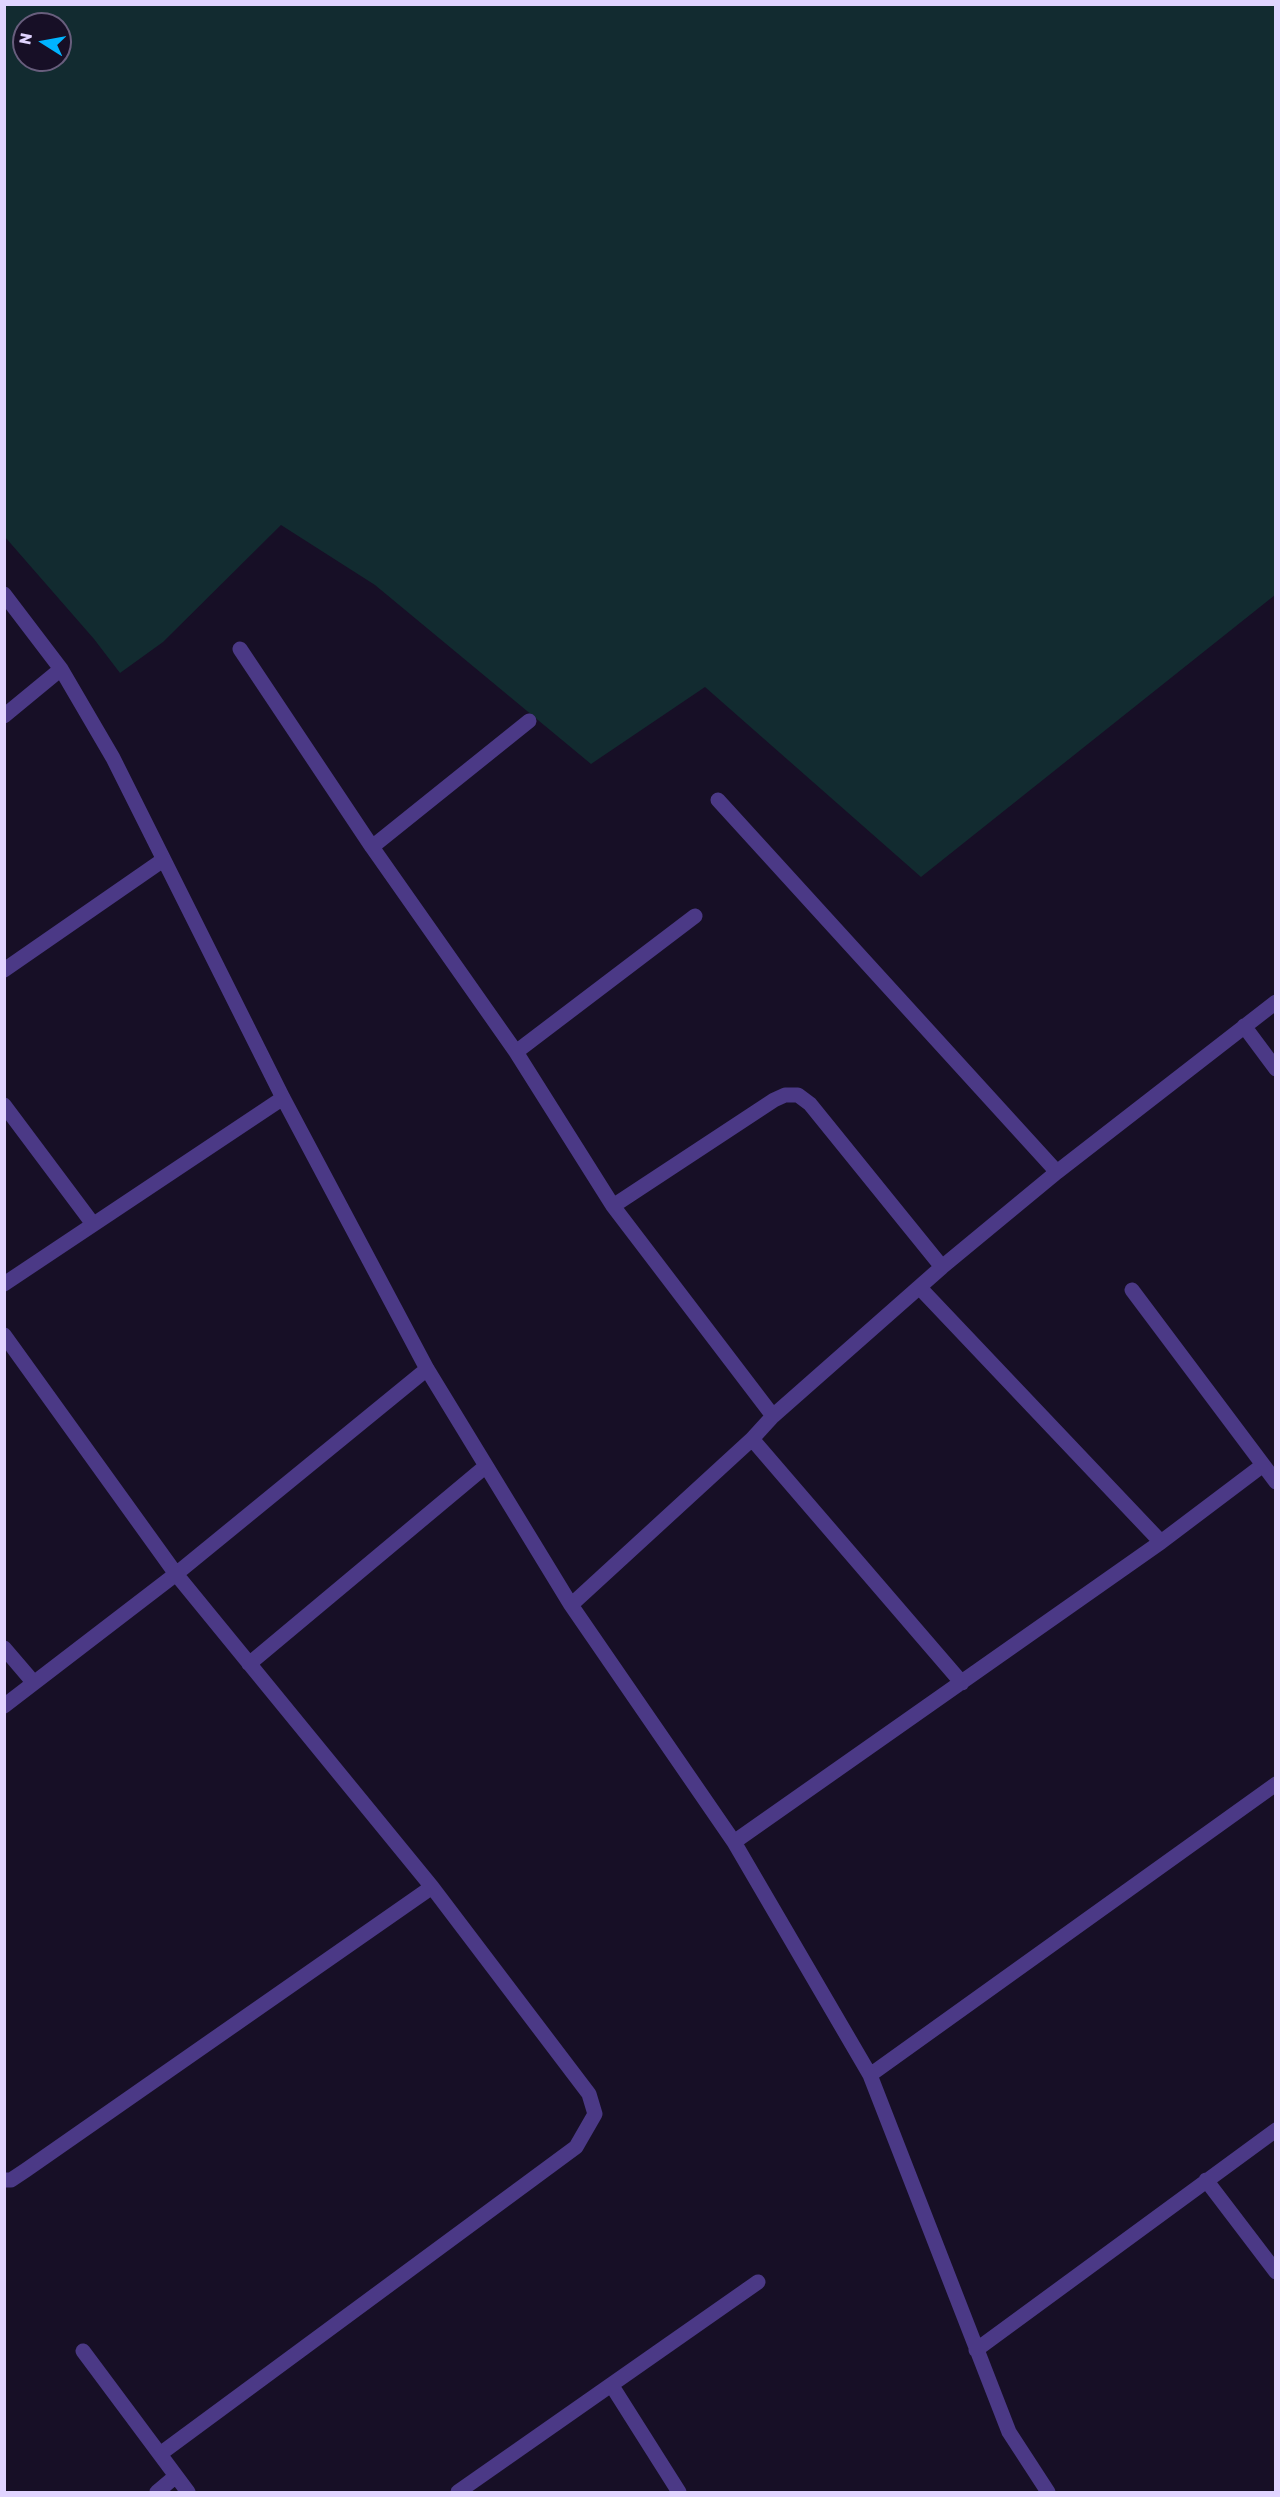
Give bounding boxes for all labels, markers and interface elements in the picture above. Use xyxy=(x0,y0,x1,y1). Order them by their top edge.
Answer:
north arrow xyxy=(12,12,72,72)
text: N xyxy=(15,31,36,46)

